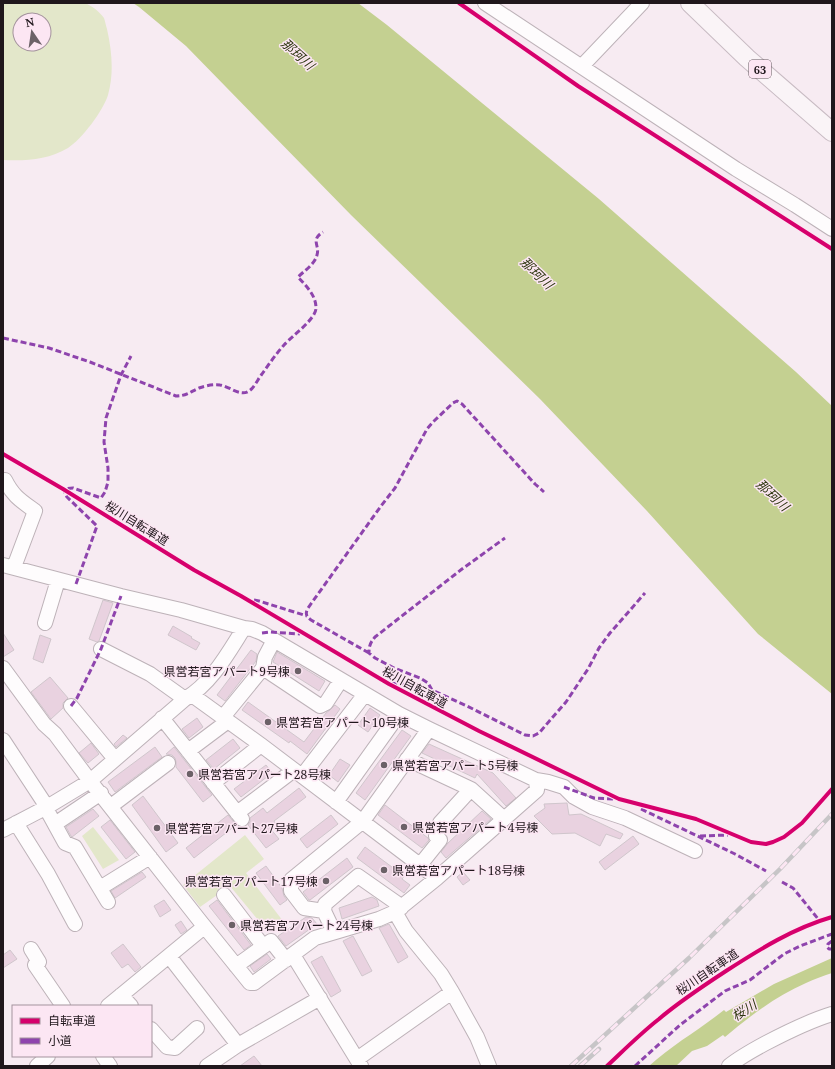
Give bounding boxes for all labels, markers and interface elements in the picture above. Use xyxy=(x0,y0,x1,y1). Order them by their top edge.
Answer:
north arrow xyxy=(12,12,52,52)
text: N xyxy=(24,13,36,30)
water label: 那珂川 xyxy=(277,34,320,75)
road number: 63 xyxy=(749,60,771,78)
water label: 那珂川 xyxy=(517,253,559,294)
water label: 那珂川 xyxy=(753,475,795,516)
street label: 桜川自転車道 xyxy=(102,497,172,549)
street label: 桜川自転車道 xyxy=(379,662,451,712)
place label: 県営若宮アパート9号棟 xyxy=(164,663,290,680)
marker: 県営若宮アパート9号棟 xyxy=(293,666,303,676)
place label: 県営若宮アパート10号棟 xyxy=(276,714,409,731)
marker: 県営若宮アパート10号棟 xyxy=(263,717,273,727)
place label: 県営若宮アパート5号棟 xyxy=(392,757,518,774)
marker: 県営若宮アパート5号棟 xyxy=(379,760,389,770)
place label: 県営若宮アパート28号棟 xyxy=(198,766,331,783)
marker: 県営若宮アパート28号棟 xyxy=(185,769,195,779)
place label: 県営若宮アパート4号棟 xyxy=(412,819,538,836)
place label: 県営若宮アパート27号棟 xyxy=(165,820,298,837)
marker: 県営若宮アパート4号棟 xyxy=(399,822,409,832)
marker: 県営若宮アパート27号棟 xyxy=(152,823,162,833)
place label: 県営若宮アパート18号棟 xyxy=(392,862,525,879)
marker: 県営若宮アパート18号棟 xyxy=(379,865,389,875)
place label: 県営若宮アパート17号棟 xyxy=(185,873,318,890)
marker: 県営若宮アパート17号棟 xyxy=(321,876,331,886)
place label: 県営若宮アパート24号棟 xyxy=(240,917,373,934)
marker: 県営若宮アパート24号棟 xyxy=(227,920,237,930)
street label: 桜川自転車道 xyxy=(672,945,742,999)
water label: 桜川 xyxy=(728,994,761,1025)
legend xyxy=(12,1005,152,1057)
text: 自転車道 xyxy=(48,1012,96,1029)
text: 小道 xyxy=(48,1032,72,1049)

